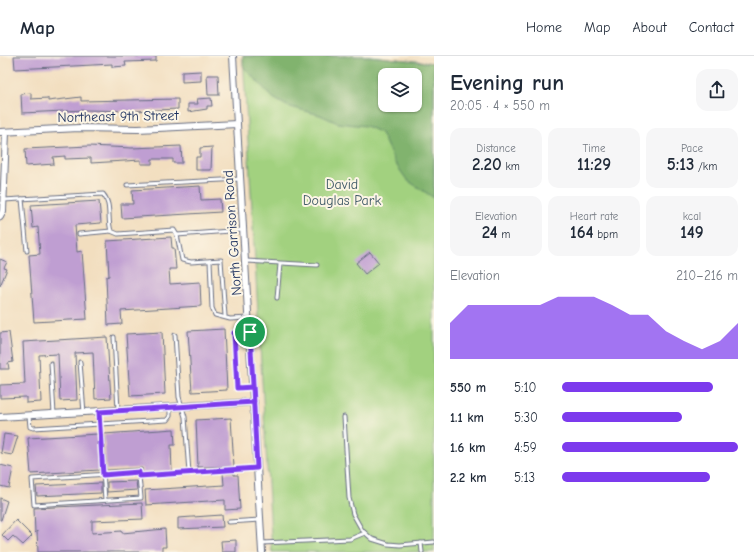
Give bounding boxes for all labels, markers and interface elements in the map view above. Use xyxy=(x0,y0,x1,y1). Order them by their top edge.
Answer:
text: Map xyxy=(20,17,55,39)
text: Home xyxy=(526,19,562,36)
text: Map xyxy=(584,19,610,36)
text: About xyxy=(632,19,667,36)
text: Contact xyxy=(689,19,734,36)
map controls xyxy=(378,68,422,112)
button: layers xyxy=(378,68,422,112)
button: share xyxy=(696,69,738,111)
text: Evening run xyxy=(450,70,564,96)
text: 20:05 · 4 × 550 m xyxy=(450,98,550,113)
street label: Northeast 9th Street xyxy=(57,107,180,126)
text: Distance xyxy=(476,142,516,155)
text: Time xyxy=(583,142,605,155)
text: Pace xyxy=(681,142,703,155)
text: 2.20 xyxy=(472,155,502,174)
text: 11:29 xyxy=(577,155,611,174)
text: 5:13 xyxy=(667,155,694,174)
text: km xyxy=(502,160,520,173)
text: /km xyxy=(694,160,717,173)
street label: North Garrison Road xyxy=(220,170,245,296)
park label: David Douglas Park xyxy=(303,176,381,209)
text: Elevation xyxy=(475,210,517,223)
text: Heart rate xyxy=(570,210,618,223)
text: kcal xyxy=(683,210,701,223)
text: 24 xyxy=(482,223,498,242)
text: 164 xyxy=(570,223,594,242)
text: 149 xyxy=(680,223,704,242)
text: m xyxy=(498,228,510,241)
text: bpm xyxy=(594,228,618,241)
text: Elevation xyxy=(450,268,500,283)
text: 210–216 m xyxy=(676,268,738,283)
pin xyxy=(233,315,267,349)
icon: arrive xyxy=(239,321,261,343)
text: 550 m xyxy=(450,380,486,395)
text: 5:10 xyxy=(514,380,536,395)
text: 1.1 km xyxy=(450,410,484,425)
text: 5:30 xyxy=(514,410,538,425)
text: 1.6 km xyxy=(450,440,486,455)
text: 4:59 xyxy=(514,440,537,455)
text: 2.2 km xyxy=(450,470,487,485)
text: 5:13 xyxy=(514,470,535,485)

